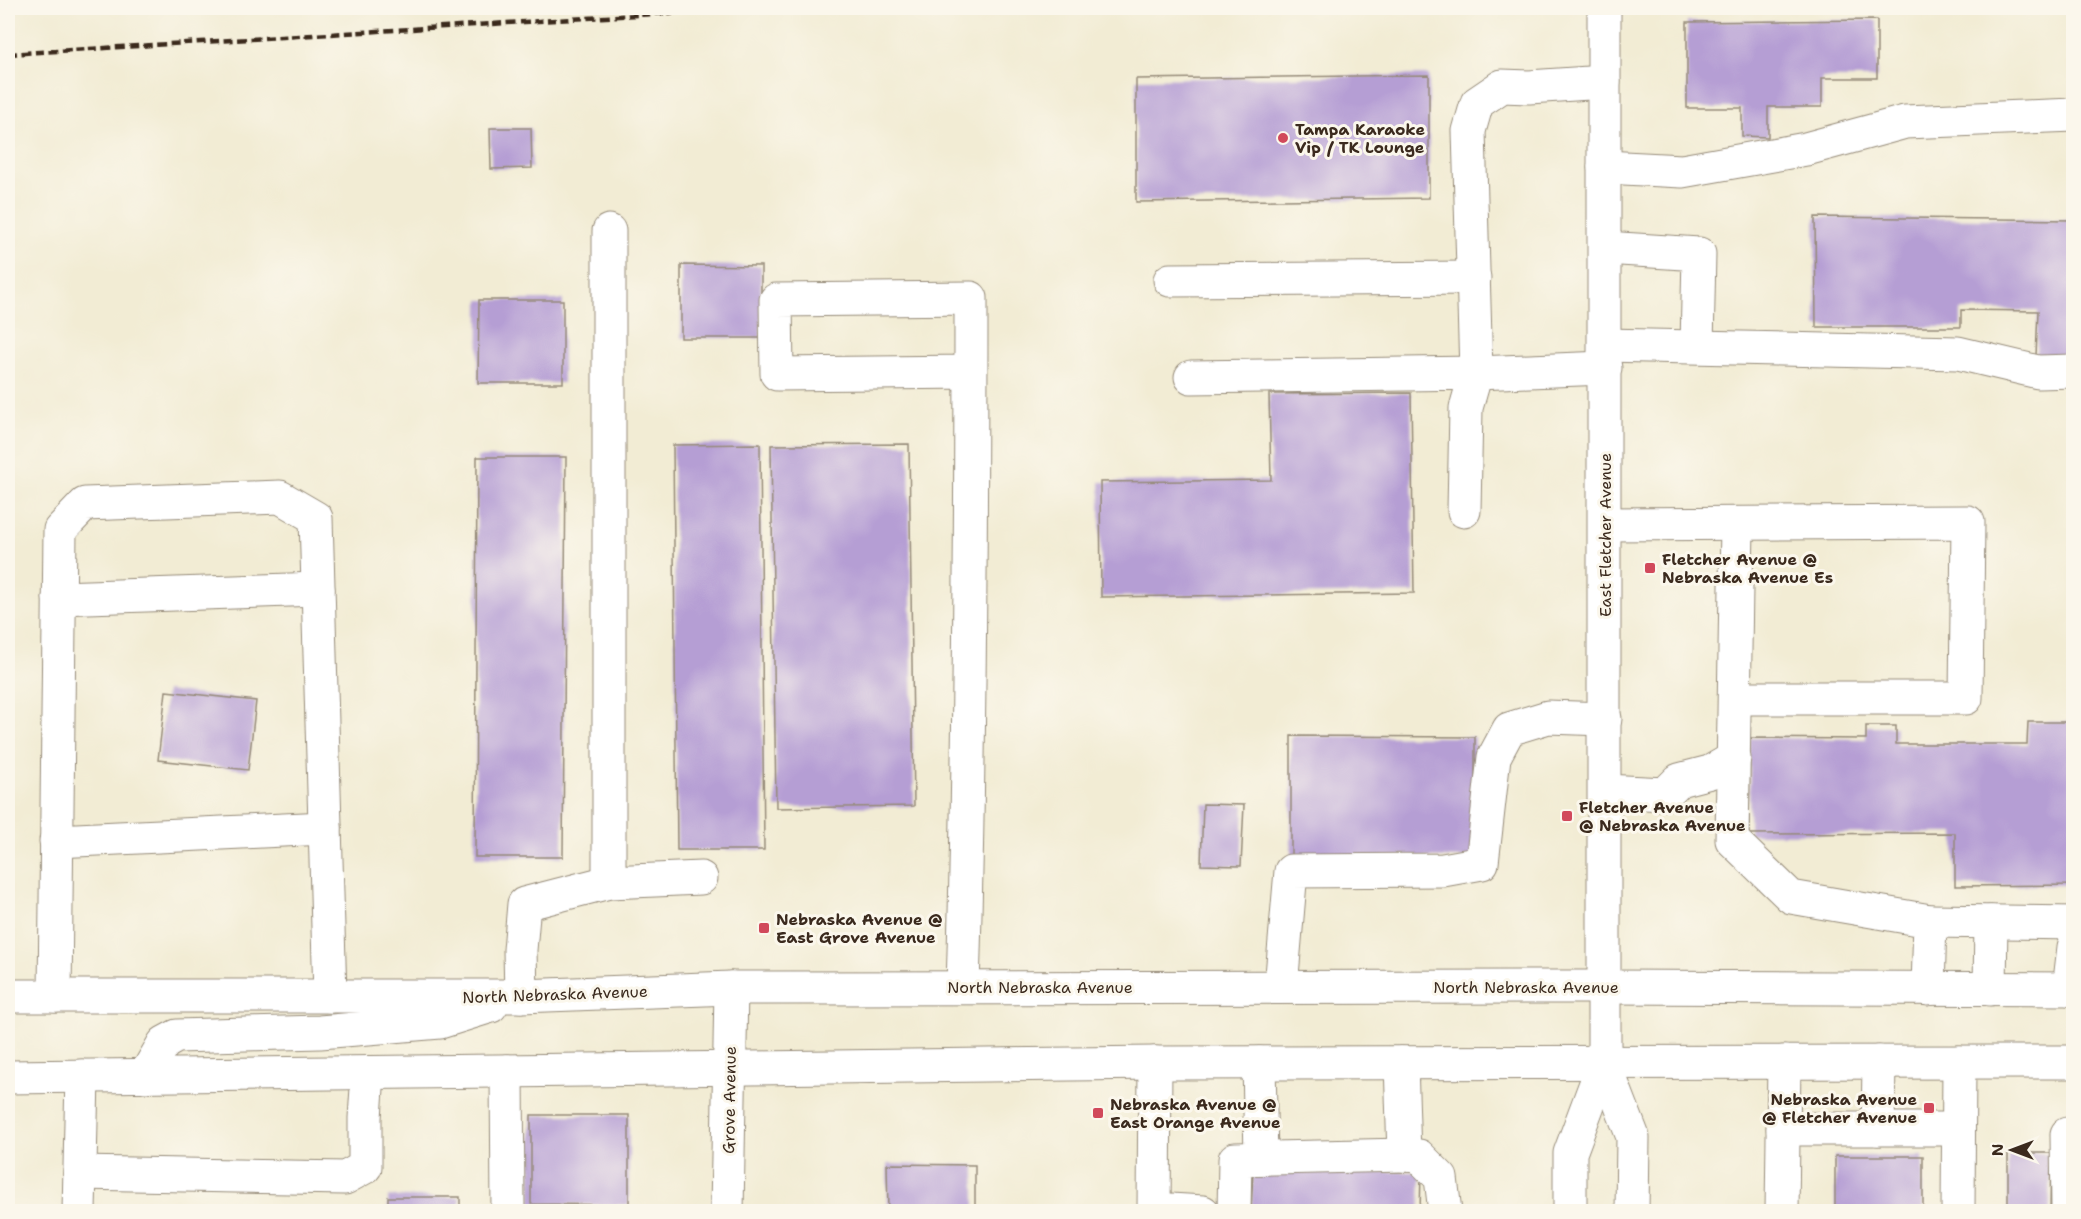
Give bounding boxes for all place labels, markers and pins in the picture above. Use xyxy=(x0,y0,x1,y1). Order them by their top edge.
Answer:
place label: Tampa Karaoke Vip / TK Lounge xyxy=(1295,119,1425,158)
marker: Tampa Karaoke Vip / TK Lounge xyxy=(1276,131,1290,145)
place label: Fletcher Avenue @ Nebraska Avenue Es xyxy=(1662,549,1833,588)
marker: Fletcher Avenue @ Nebraska Avenue Es xyxy=(1643,561,1657,575)
place label: Fletcher Avenue @ Nebraska Avenue xyxy=(1579,797,1746,836)
marker: Fletcher Avenue @ Nebraska Avenue xyxy=(1560,809,1574,823)
place label: Nebraska Avenue @ East Grove Avenue xyxy=(776,909,943,948)
marker: Nebraska Avenue @ East Grove Avenue xyxy=(757,921,771,935)
place label: Nebraska Avenue @ Fletcher Avenue xyxy=(1762,1089,1917,1128)
place label: Nebraska Avenue @ East Orange Avenue xyxy=(1110,1094,1281,1133)
marker: Nebraska Avenue @ Fletcher Avenue xyxy=(1922,1101,1936,1115)
marker: Nebraska Avenue @ East Orange Avenue xyxy=(1091,1106,1105,1120)

